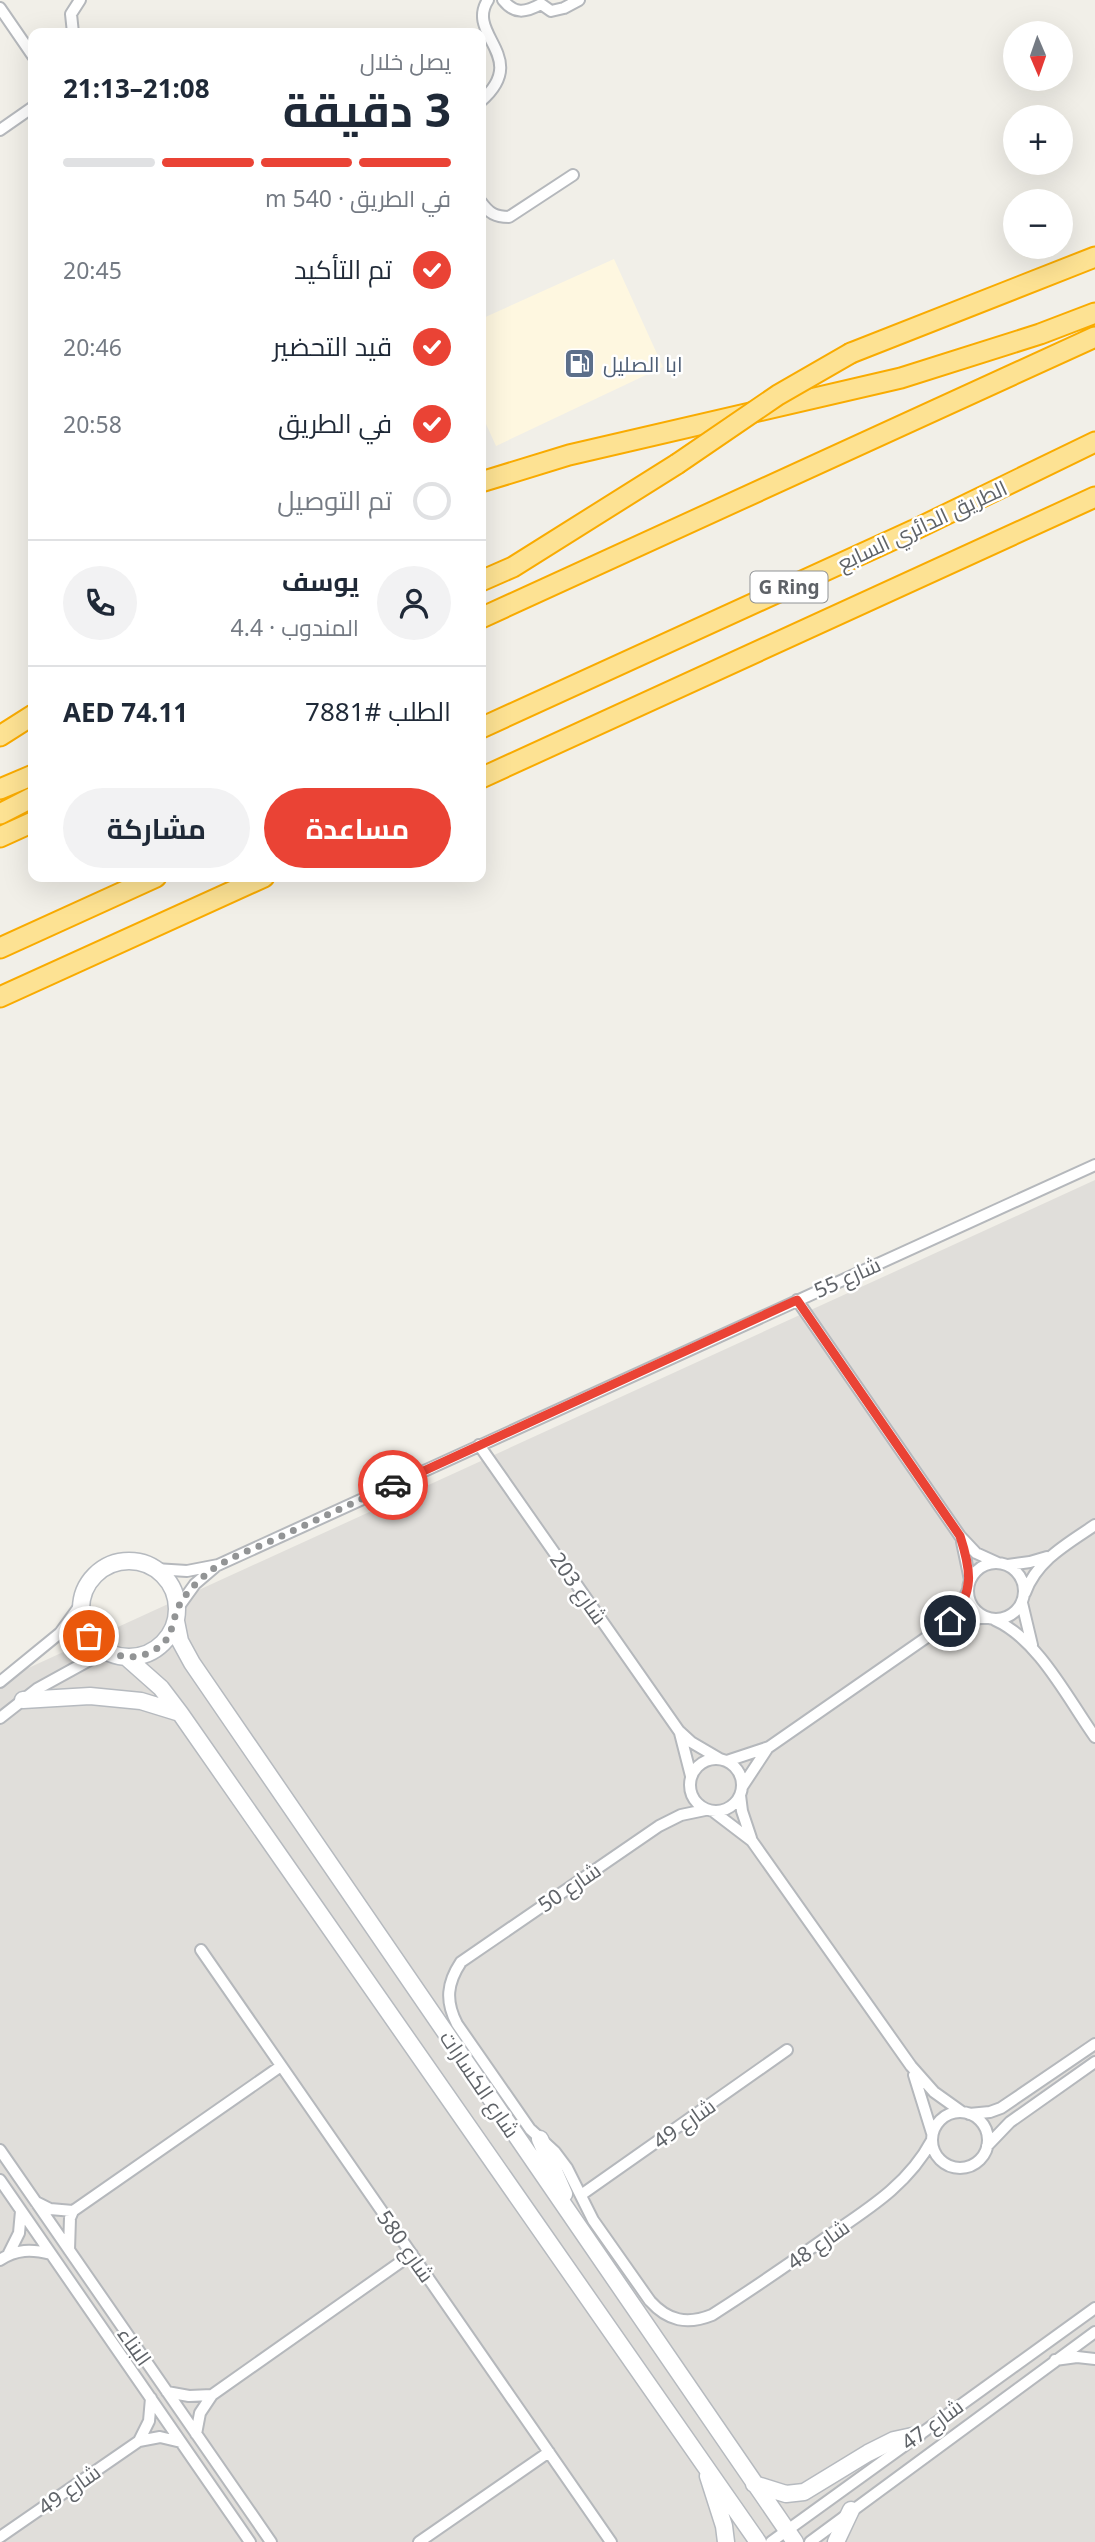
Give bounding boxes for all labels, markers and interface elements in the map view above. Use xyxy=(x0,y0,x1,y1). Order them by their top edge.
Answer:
north arrow xyxy=(1003,21,1073,91)
map controls xyxy=(1003,21,1073,259)
text: يصل خلال xyxy=(360,45,451,77)
text: 21:08–21:13 xyxy=(63,70,210,106)
text: 3 دقيقة xyxy=(283,78,451,140)
button: + xyxy=(1003,105,1073,175)
text: في الطريق · 540 m xyxy=(265,182,451,214)
button: − xyxy=(1003,189,1073,259)
text: تم التأكيد xyxy=(294,251,392,287)
icon: check xyxy=(413,251,451,289)
text: 20:45 xyxy=(63,254,122,286)
text: قيد التحضير xyxy=(273,328,392,364)
icon: check xyxy=(413,328,451,366)
text: 20:46 xyxy=(63,331,122,363)
fuel station icon: ابا الصليل xyxy=(563,347,597,381)
place label: ابا الصليل xyxy=(603,350,683,378)
text: في الطريق xyxy=(278,405,392,441)
icon: check xyxy=(413,405,451,443)
text: 20:58 xyxy=(63,408,122,440)
street label: الطريق الدائري السابع xyxy=(833,473,1013,579)
text: تم التوصيل xyxy=(277,482,392,518)
text: يوسف xyxy=(282,563,359,599)
button: phone xyxy=(63,566,137,640)
button: person xyxy=(377,566,451,640)
road number: G Ring xyxy=(750,572,828,602)
text: المندوب · 4.4 xyxy=(231,611,359,643)
text: الطلب #7881 xyxy=(305,693,451,729)
text: AED 74.11 xyxy=(63,694,188,730)
button: مشاركة xyxy=(63,788,250,868)
button: مساعدة xyxy=(264,788,451,868)
street label: شارع 55 xyxy=(809,1250,885,1305)
courier xyxy=(358,1450,428,1520)
icon: car xyxy=(374,1466,412,1504)
street label: شارع 203 xyxy=(543,1546,614,1630)
pin xyxy=(920,1591,980,1651)
icon: home xyxy=(931,1602,969,1640)
pin xyxy=(59,1606,119,1666)
icon: bag xyxy=(70,1617,108,1655)
street label: شارع 50 xyxy=(532,1856,606,1919)
street label: شارع الكسارات xyxy=(433,2025,526,2144)
street label: شارع 49 xyxy=(647,2091,721,2155)
street label: شارع 580 xyxy=(370,2204,441,2288)
street label: شارع 48 xyxy=(781,2212,855,2276)
street label: البناء xyxy=(112,2321,158,2371)
street label: شارع 47 xyxy=(895,2392,969,2457)
street label: شارع 49 xyxy=(32,2457,106,2521)

